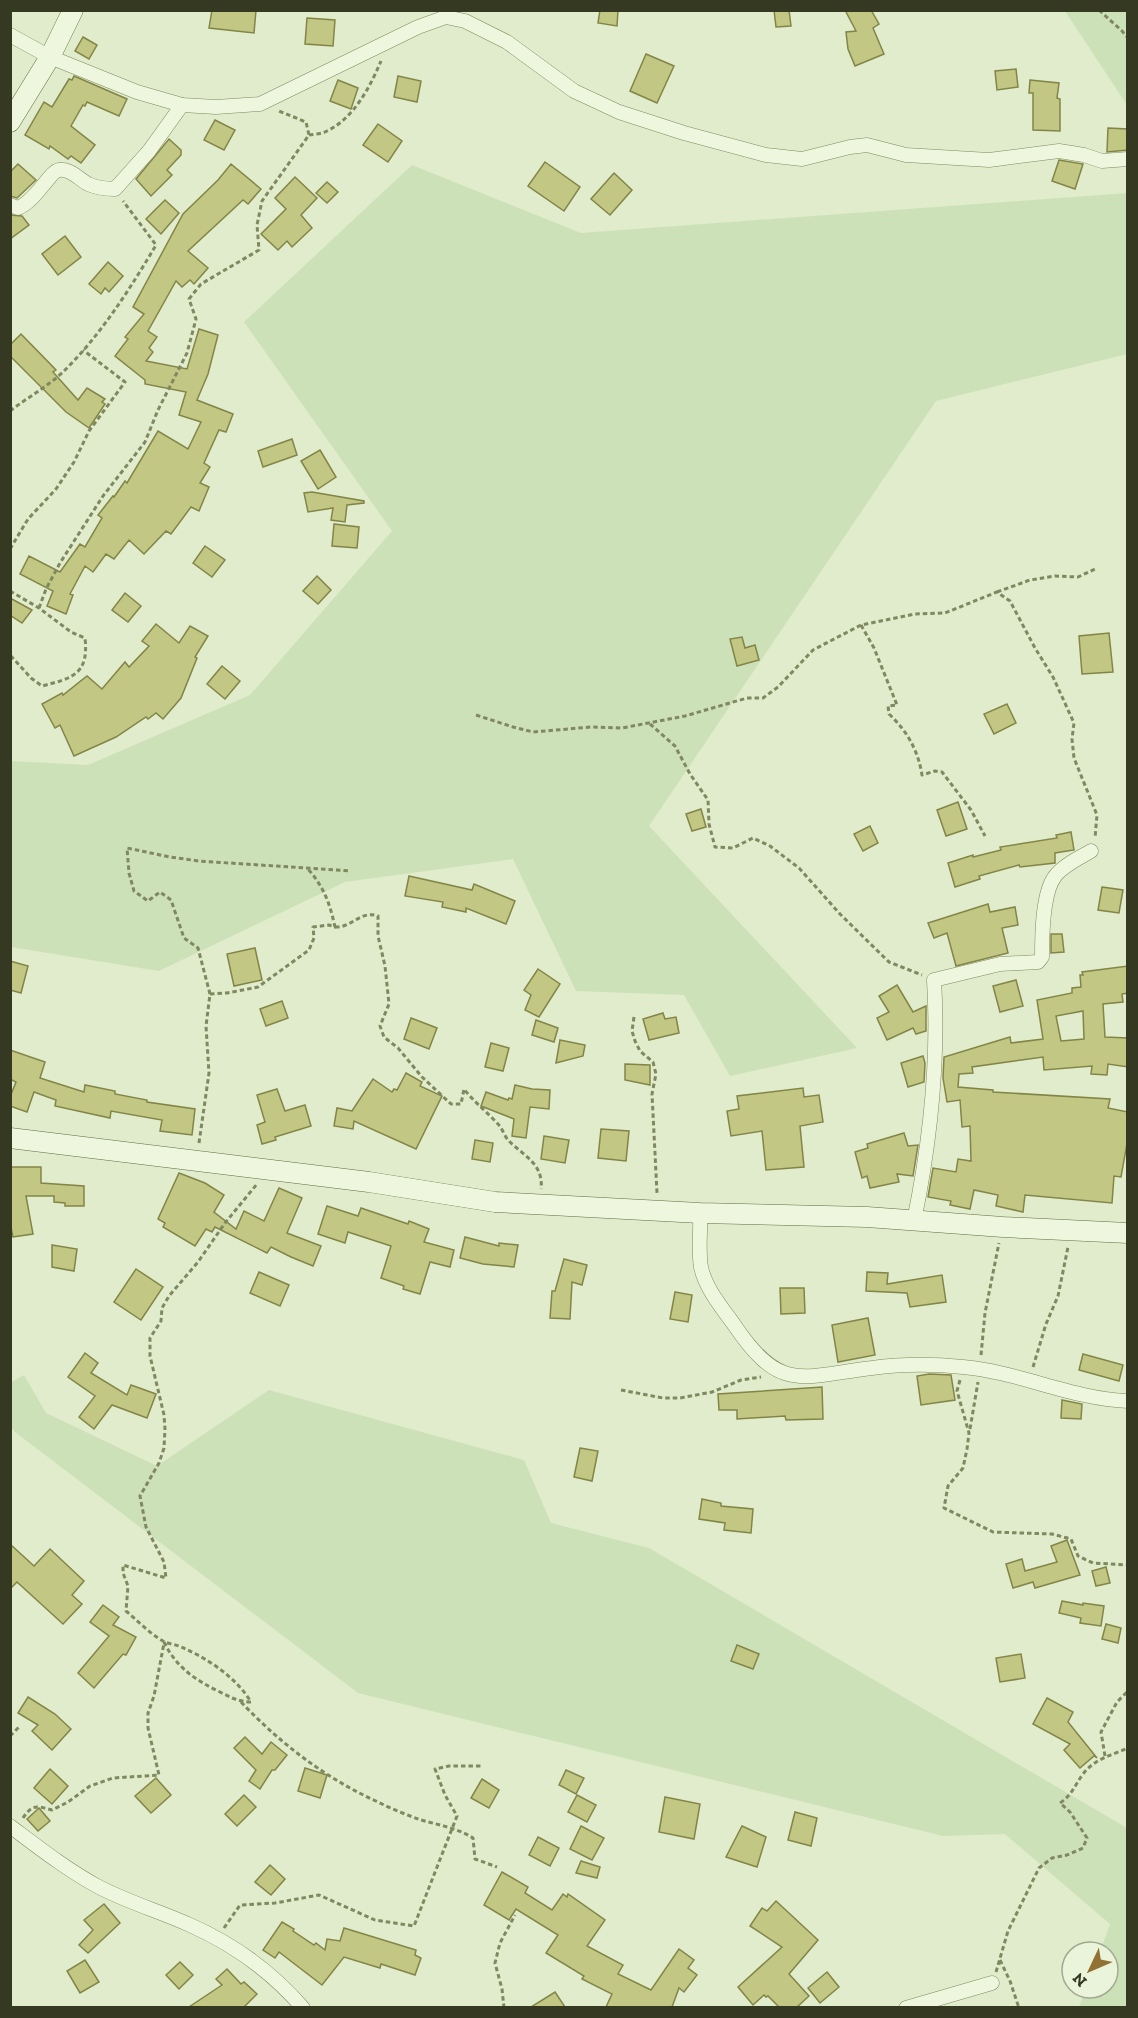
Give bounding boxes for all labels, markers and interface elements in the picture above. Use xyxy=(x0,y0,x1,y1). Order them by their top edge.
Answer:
north arrow xyxy=(1060,1940,1120,2000)
text: N xyxy=(1069,1969,1091,1991)

